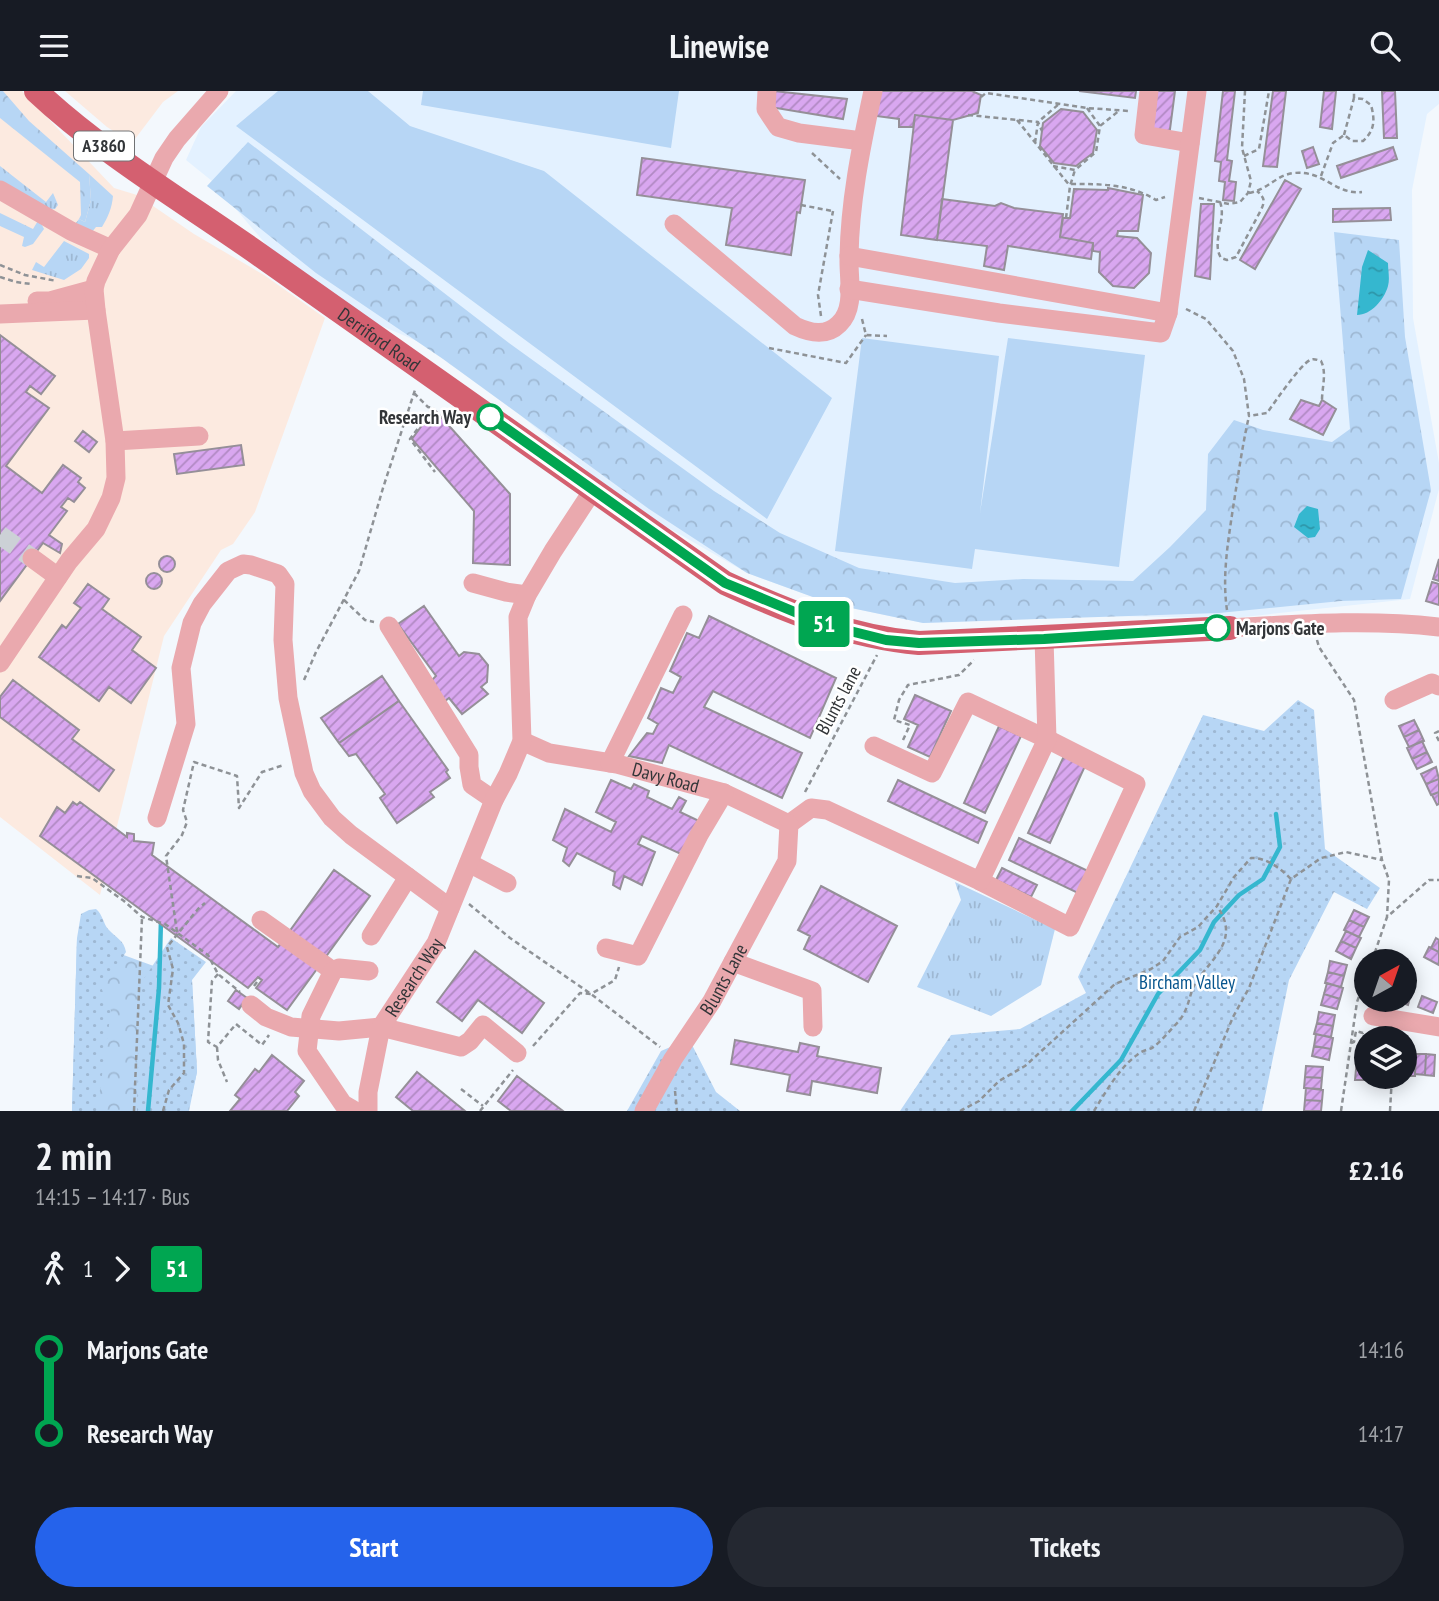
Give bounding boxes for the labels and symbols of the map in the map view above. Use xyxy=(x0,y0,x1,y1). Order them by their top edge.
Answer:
road number: A3860 xyxy=(74,131,134,161)
street label: Derriford Road xyxy=(333,302,425,377)
marker: Research Way xyxy=(477,404,503,430)
place label: Research Way xyxy=(379,405,471,429)
line badge: 51 xyxy=(792,601,856,647)
marker: Marjons Gate xyxy=(1204,615,1230,641)
place label: Marjons Gate xyxy=(1236,616,1325,640)
street label: Blunts lane xyxy=(810,662,866,738)
street label: Davy Road xyxy=(630,757,702,798)
street label: Research Way xyxy=(379,934,449,1021)
street label: Blunts Lane xyxy=(694,940,752,1019)
north arrow xyxy=(1354,949,1418,1011)
park label: Bircham Valley xyxy=(1139,970,1236,994)

